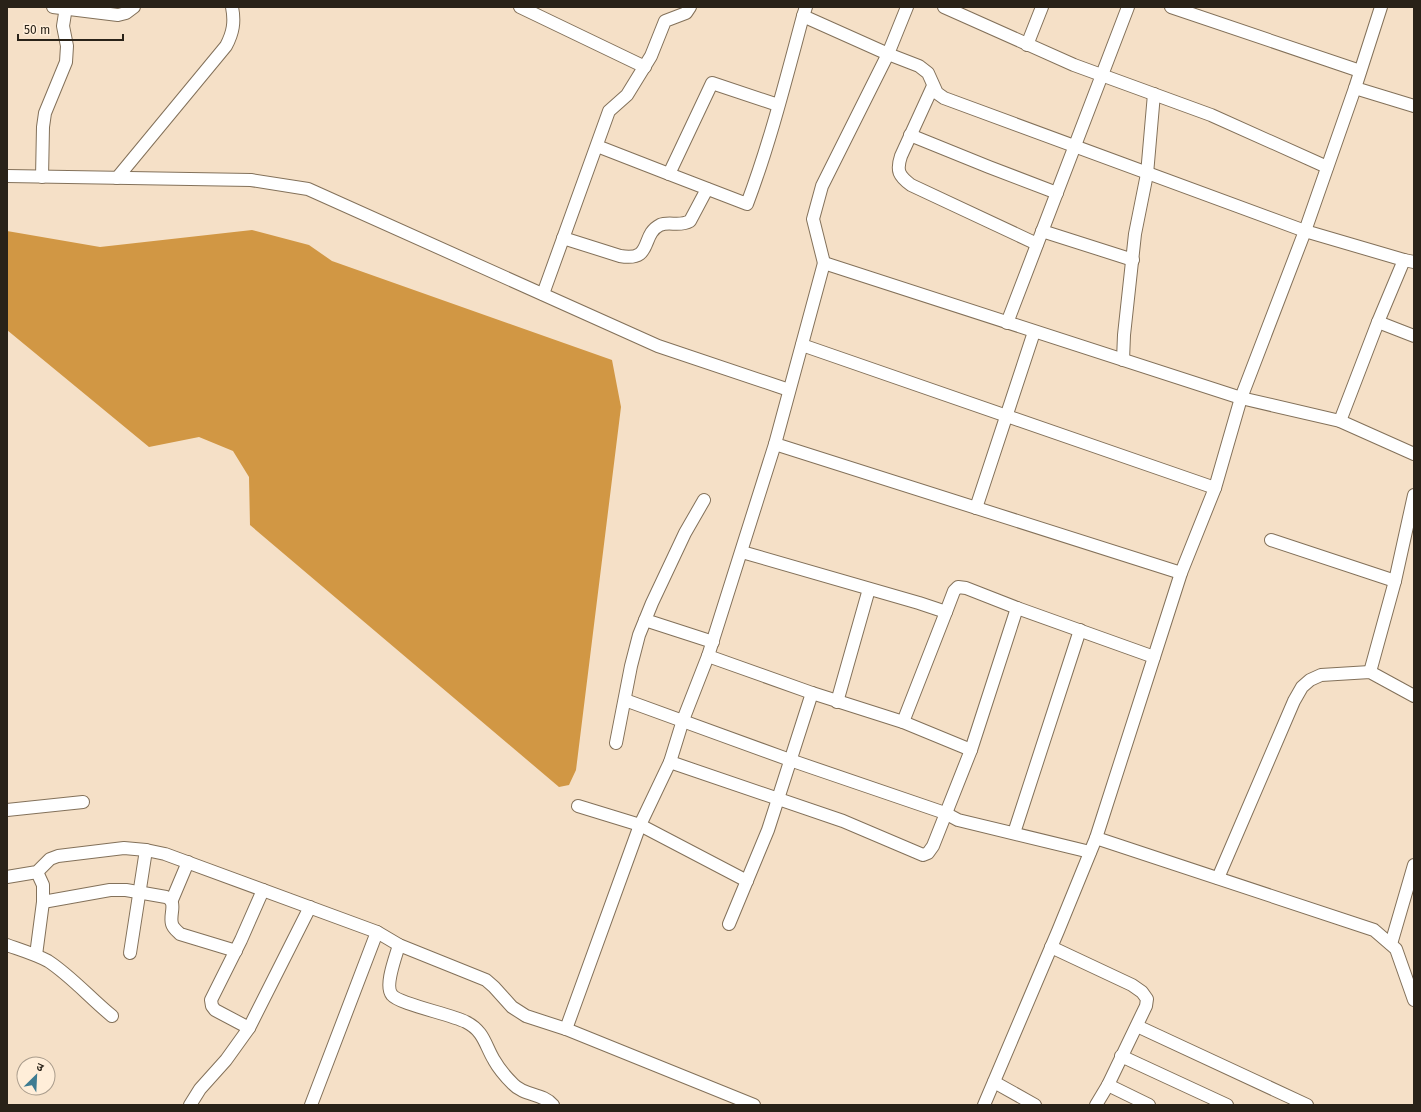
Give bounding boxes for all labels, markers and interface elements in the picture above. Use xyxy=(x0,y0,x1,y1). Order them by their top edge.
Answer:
scale bar xyxy=(18,16,123,42)
text: 50 m xyxy=(24,23,50,37)
north arrow xyxy=(16,1056,56,1096)
text: उ xyxy=(34,1060,46,1075)

